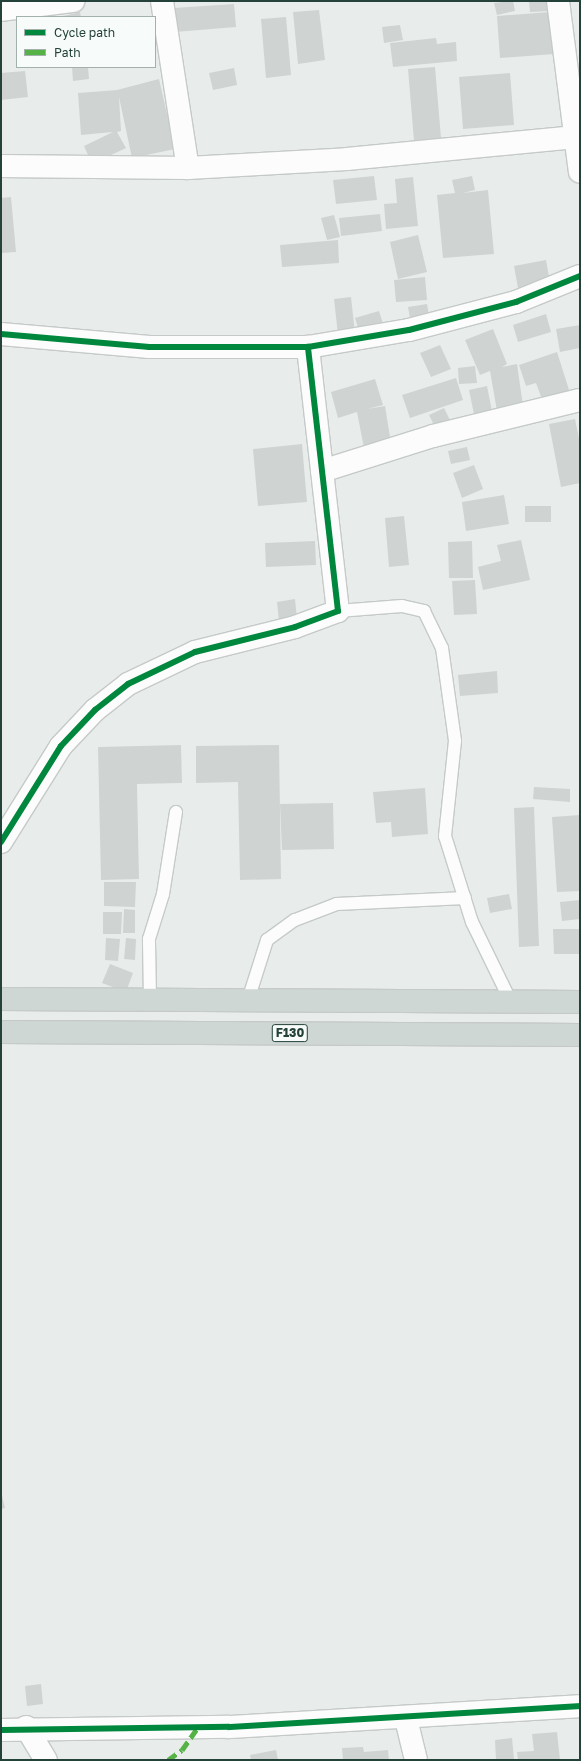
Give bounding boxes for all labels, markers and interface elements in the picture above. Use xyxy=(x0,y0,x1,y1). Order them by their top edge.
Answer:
legend xyxy=(16,16,156,68)
text: Cycle path xyxy=(54,25,115,40)
text: Path xyxy=(54,45,81,60)
road number: F130 xyxy=(271,1023,309,1043)

